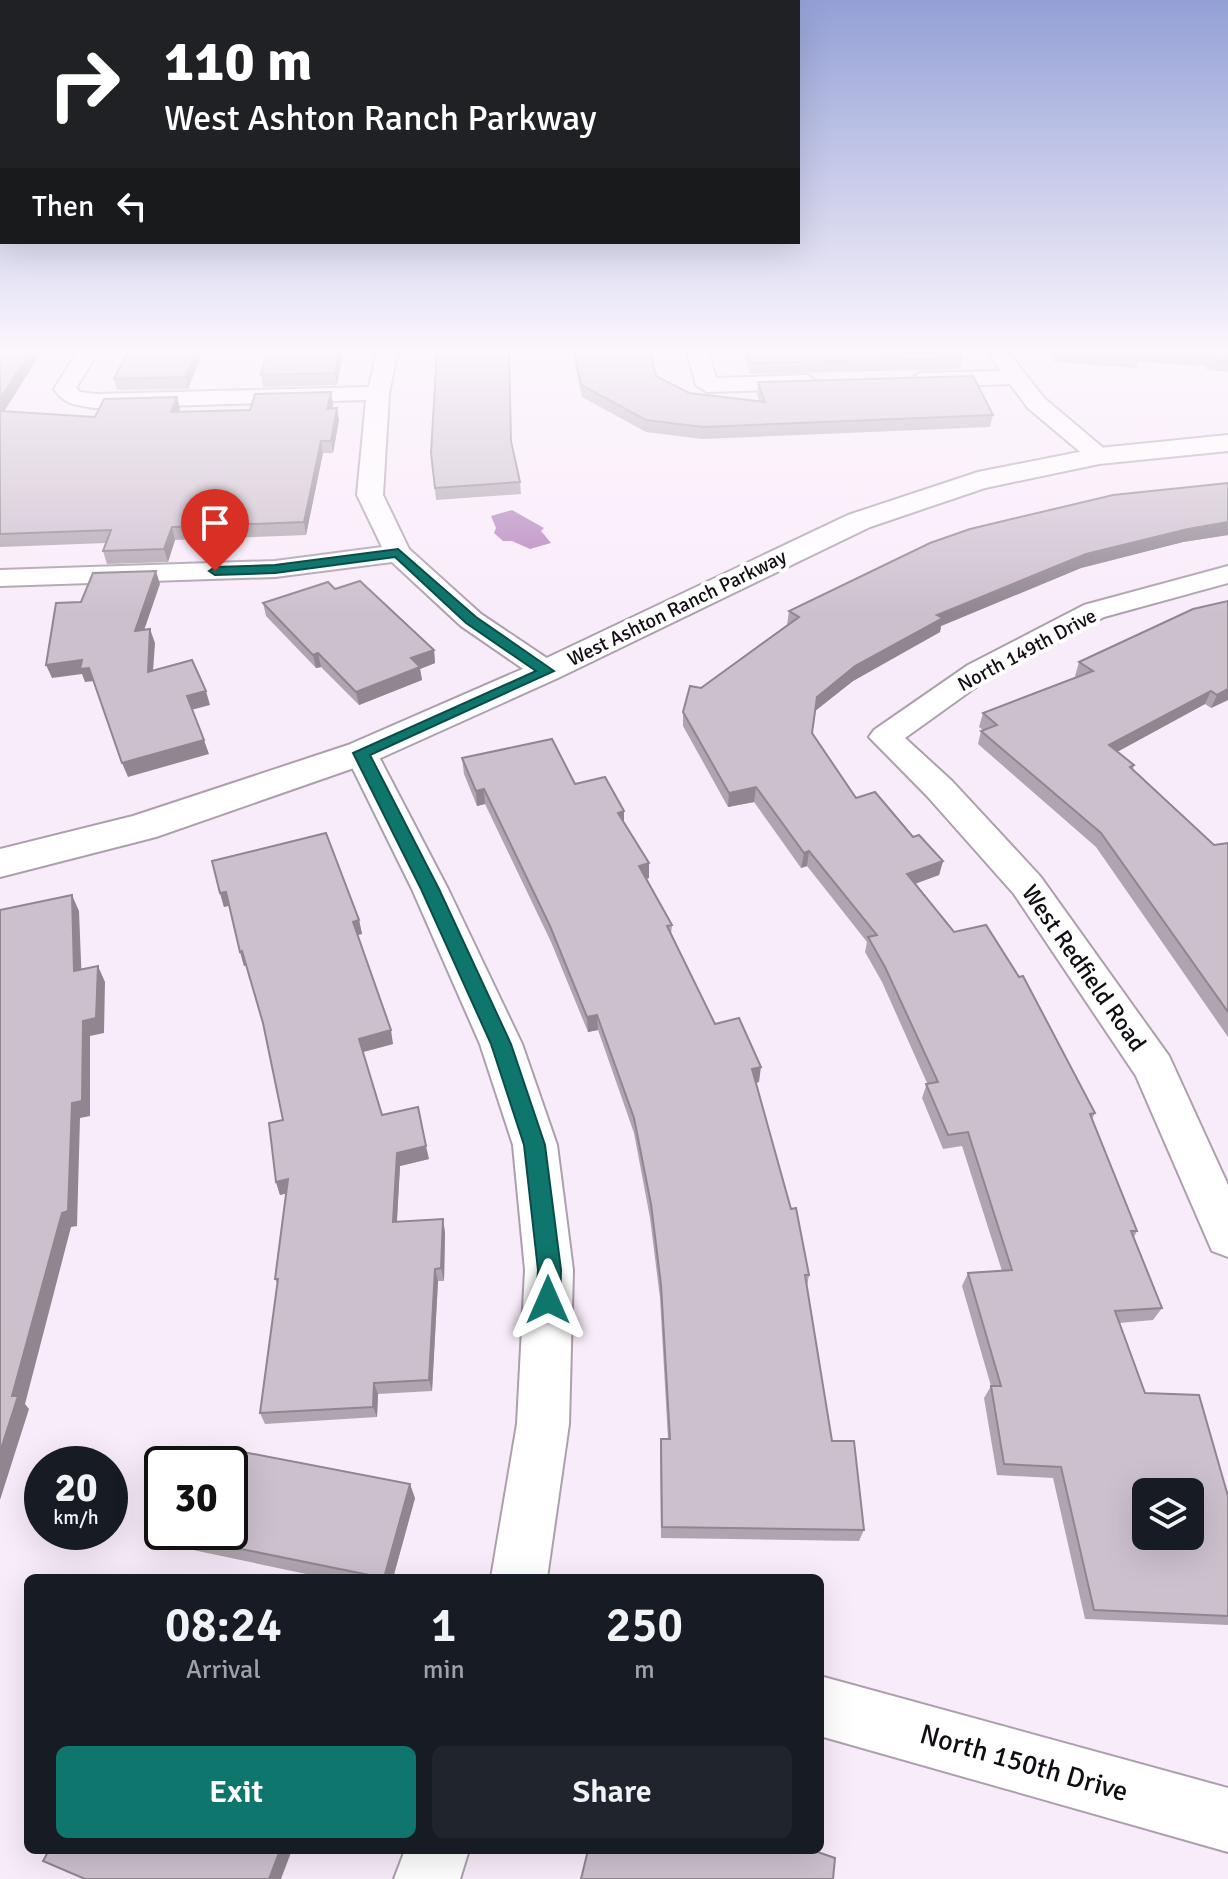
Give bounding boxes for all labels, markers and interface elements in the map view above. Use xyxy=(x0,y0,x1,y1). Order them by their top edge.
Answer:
text: 110 m xyxy=(164,27,312,96)
icon: right xyxy=(32,32,136,136)
text: West Ashton Ranch Parkway xyxy=(164,96,597,141)
icon: left xyxy=(110,184,154,228)
text: Then xyxy=(32,188,94,225)
pin xyxy=(181,489,249,571)
icon: arrive xyxy=(193,501,237,545)
street label: West Ashton Ranch Parkway xyxy=(564,544,791,672)
street label: North 149th Drive xyxy=(953,603,1101,697)
street label: West Redfield Road xyxy=(1015,879,1153,1057)
position arrow xyxy=(506,1258,590,1342)
speed limit sign: 30 xyxy=(144,1446,248,1550)
text: 20 xyxy=(54,1463,98,1513)
map controls xyxy=(1132,1478,1204,1550)
button: layers xyxy=(1132,1478,1204,1550)
text: km/h xyxy=(53,1505,99,1530)
text: 08:24 xyxy=(165,1596,282,1655)
text: 1 xyxy=(431,1596,457,1655)
text: 250 xyxy=(605,1596,683,1655)
text: Arrival xyxy=(186,1654,261,1686)
text: min xyxy=(423,1654,465,1686)
text: m xyxy=(634,1654,655,1686)
street label: North 150th Drive xyxy=(916,1717,1132,1809)
button: Exit xyxy=(56,1746,416,1838)
button: Share xyxy=(432,1746,792,1838)

